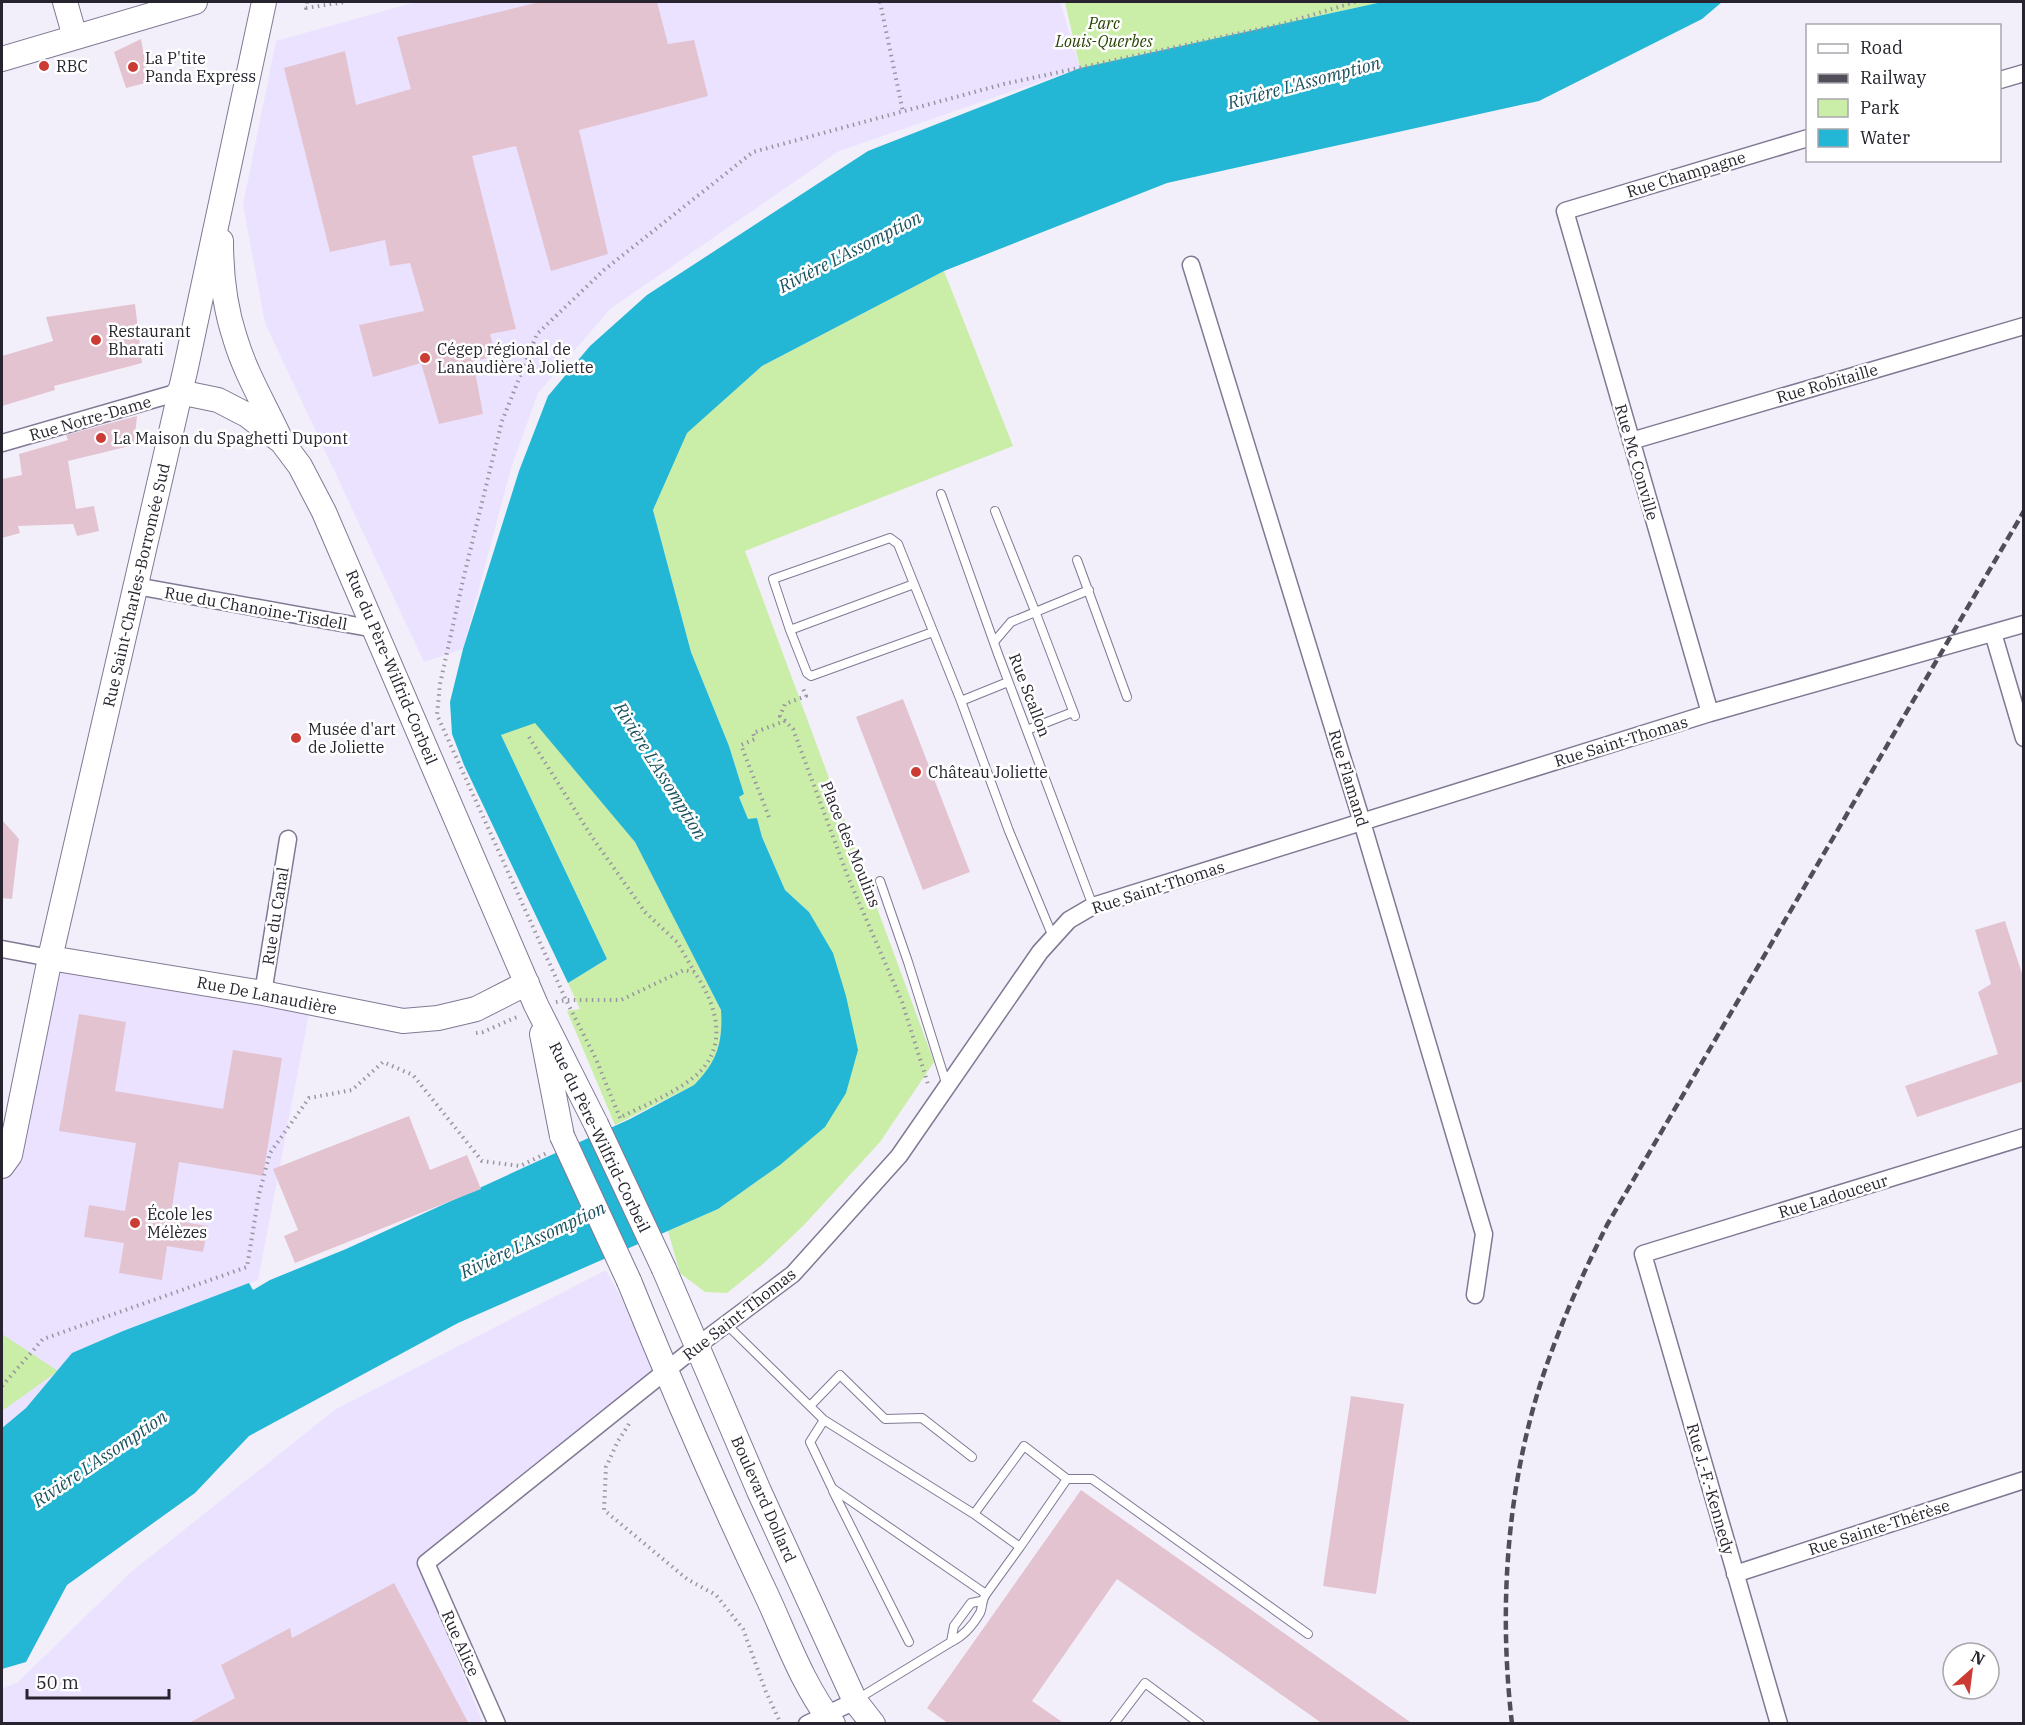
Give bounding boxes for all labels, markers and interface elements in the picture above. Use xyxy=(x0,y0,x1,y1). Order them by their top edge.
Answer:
park label: Parc Louis-Querbes xyxy=(1054,13,1153,51)
legend xyxy=(1806,24,2001,162)
text: Road xyxy=(1860,36,1903,59)
place label: La P'tite Panda Express xyxy=(145,48,256,86)
water label: Rivière L'Assomption xyxy=(1224,51,1384,114)
place label: RBC xyxy=(56,56,88,76)
marker: RBC xyxy=(37,59,51,73)
marker: La P'tite Panda Express xyxy=(126,60,140,74)
text: Railway xyxy=(1860,66,1926,89)
text: Park xyxy=(1860,96,1900,119)
text: Water xyxy=(1860,126,1910,149)
street label: Rue Champagne xyxy=(1624,146,1748,202)
water label: Rivière L'Assomption xyxy=(773,205,926,298)
place label: Restaurant Bharati xyxy=(108,321,191,359)
marker: Restaurant Bharati xyxy=(89,333,103,347)
place label: Cégep régional de Lanaudière à Joliette xyxy=(437,339,594,377)
marker: Cégep régional de Lanaudière à Joliette xyxy=(418,351,432,365)
street label: Rue Robitaille xyxy=(1774,359,1880,407)
street label: Rue Notre-Dame xyxy=(27,391,153,445)
street label: Rue Mc Conville xyxy=(1611,402,1663,522)
place label: La Maison du Spaghetti Dupont xyxy=(113,428,348,448)
marker: La Maison du Spaghetti Dupont xyxy=(94,431,108,445)
street label: Rue Saint-Charles-Borromée Sud xyxy=(98,461,174,709)
street label: Rue du Père-Wilfrid-Corbeil xyxy=(342,567,442,768)
street label: Rue du Chanoine-Tisdell xyxy=(163,582,349,634)
street label: Rue Scallon xyxy=(1005,650,1055,740)
water label: Rivière L'Assomption xyxy=(608,697,712,844)
street label: Rue Saint-Thomas xyxy=(1552,711,1690,771)
place label: Musée d'art de Joliette xyxy=(308,719,396,757)
street label: Rue Flamand xyxy=(1325,727,1373,829)
marker: Musée d'art de Joliette xyxy=(289,731,303,745)
place label: Château Joliette xyxy=(928,762,1048,782)
marker: Château Joliette xyxy=(909,765,923,779)
street label: Place des Moulins xyxy=(817,778,885,910)
street label: Rue Saint-Thomas xyxy=(1089,856,1227,918)
street label: Rue du Canal xyxy=(257,865,293,966)
street label: Rue De Lanaudière xyxy=(195,972,339,1018)
street label: Rue du Père-Wilfrid-Corbeil xyxy=(545,1038,655,1236)
street label: Rue Ladouceur xyxy=(1776,1170,1890,1222)
water label: Rivière L'Assomption xyxy=(456,1195,610,1284)
place label: École les Mélèzes xyxy=(147,1203,213,1242)
marker: École les Mélèzes xyxy=(128,1216,142,1230)
street label: Rue Saint-Thomas xyxy=(678,1264,800,1364)
water label: Rivière L'Assomption xyxy=(27,1405,172,1513)
street label: Rue J.-F.-Kennedy xyxy=(1683,1421,1739,1558)
street label: Boulevard Dollard xyxy=(727,1433,801,1565)
street label: Rue Sainte-Thérèse xyxy=(1806,1495,1952,1559)
street label: Rue Alice xyxy=(438,1607,484,1679)
north arrow xyxy=(1941,1641,2001,1701)
text: N xyxy=(1968,1646,1988,1670)
scale bar xyxy=(27,1662,170,1700)
text: 50 m xyxy=(36,1671,79,1694)

